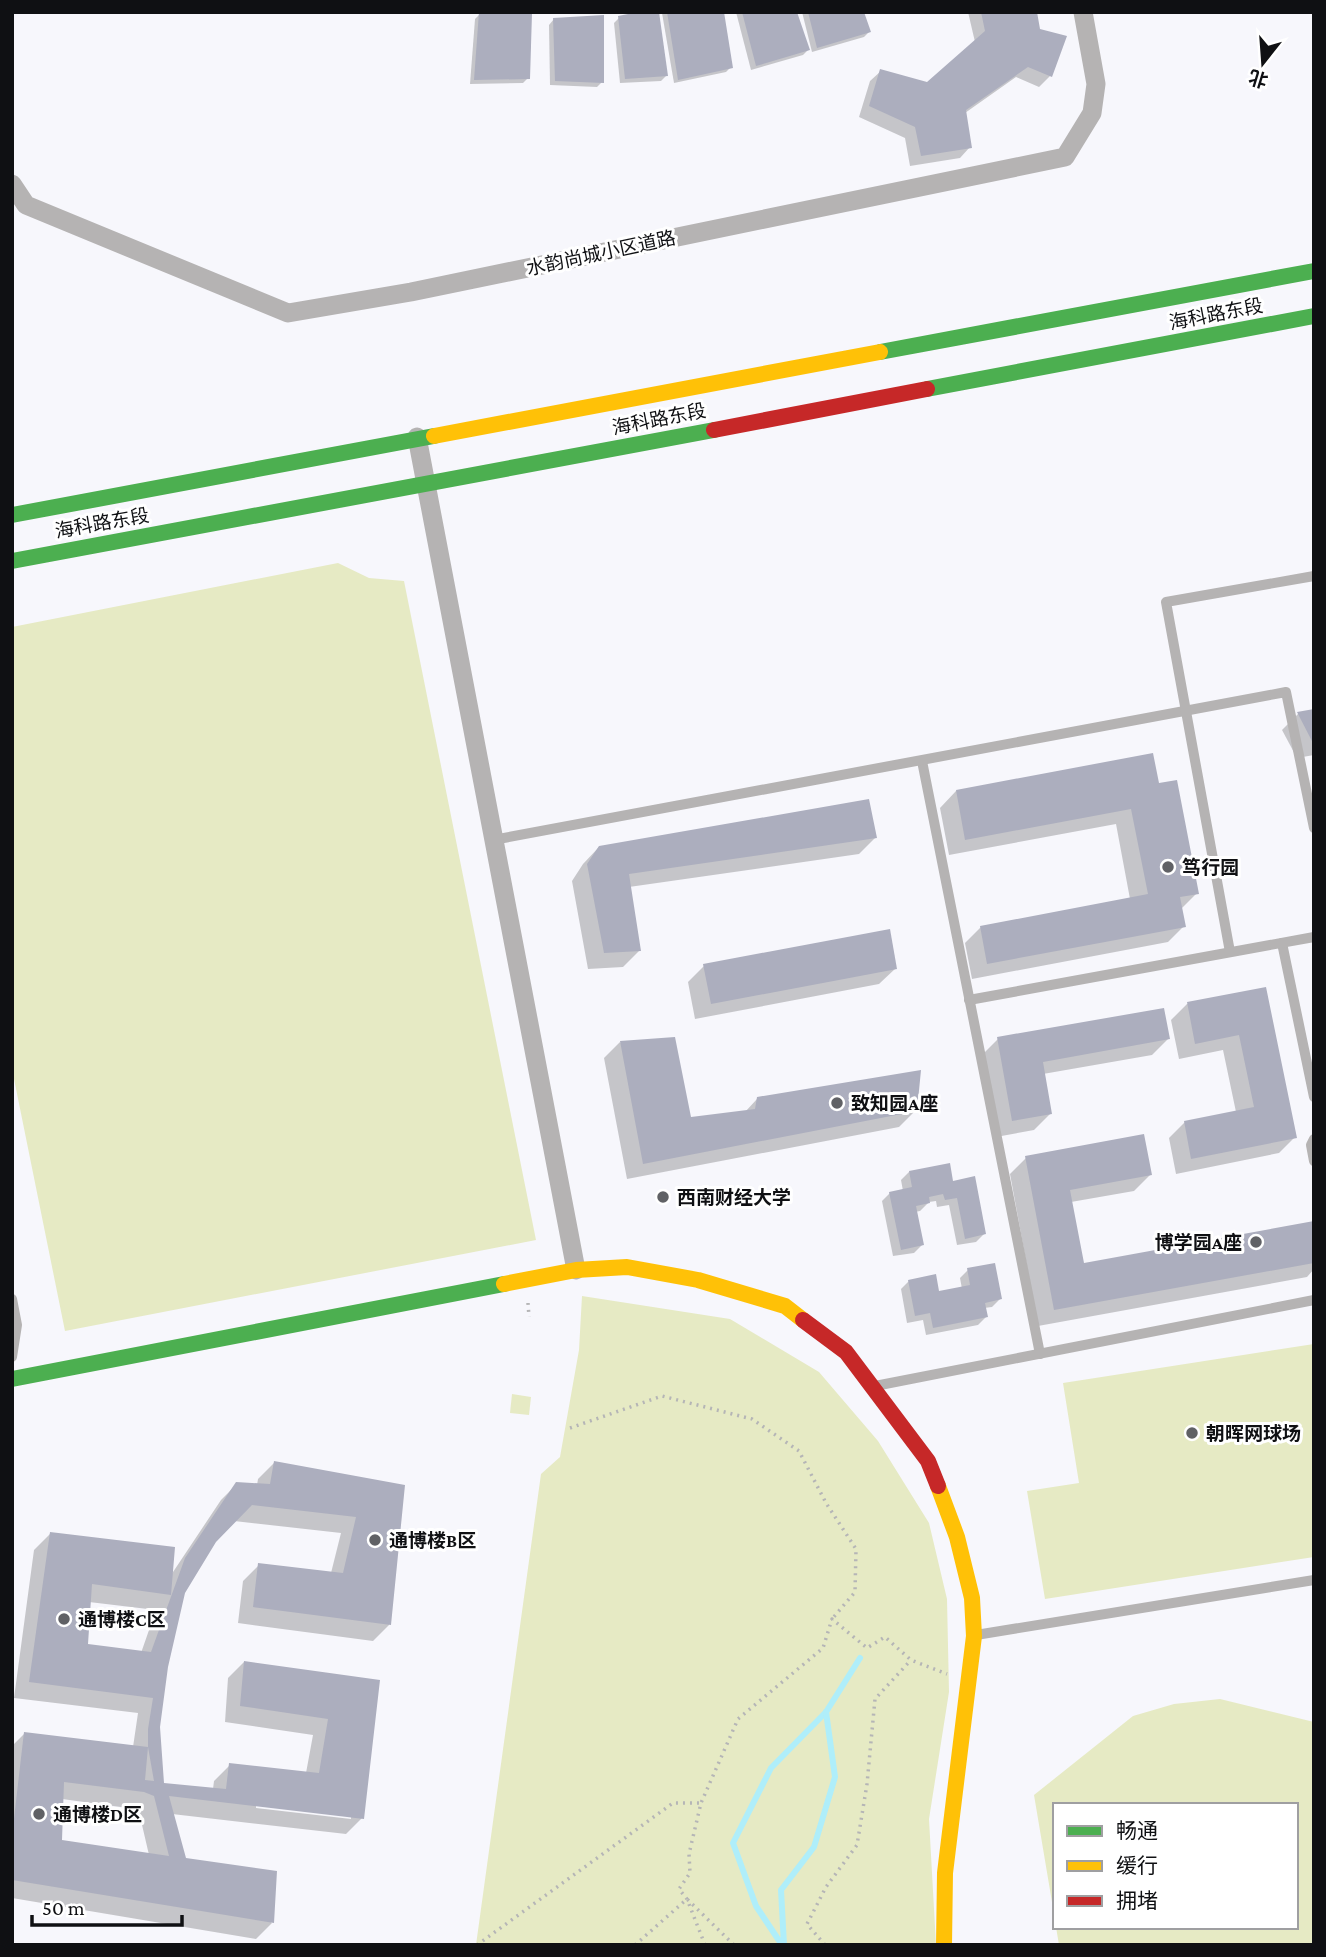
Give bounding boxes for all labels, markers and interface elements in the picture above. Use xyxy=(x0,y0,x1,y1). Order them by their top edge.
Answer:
north arrow xyxy=(1228,28,1298,98)
text: 北 xyxy=(1246,66,1270,92)
street label: 水韵尚城小区道路 xyxy=(524,227,678,279)
street label: 海科路东段 xyxy=(1167,295,1265,333)
street label: 海科路东段 xyxy=(610,400,708,438)
street label: 海科路东段 xyxy=(53,504,151,542)
place label: 笃行园 xyxy=(1182,857,1239,878)
marker: 笃行园 xyxy=(1160,859,1176,875)
place label: 致知园A座 xyxy=(851,1093,938,1114)
marker: 致知园A座 xyxy=(829,1095,845,1111)
place label: 西南财经大学 xyxy=(677,1187,791,1208)
marker: 西南财经大学 xyxy=(655,1189,671,1205)
place label: 博学园A座 xyxy=(1155,1232,1242,1253)
marker: 博学园A座 xyxy=(1248,1234,1264,1250)
place label: 朝晖网球场 xyxy=(1206,1423,1301,1444)
marker: 朝晖网球场 xyxy=(1184,1425,1200,1441)
place label: 通博楼B区 xyxy=(389,1530,476,1551)
marker: 通博楼B区 xyxy=(367,1532,383,1548)
place label: 通博楼C区 xyxy=(78,1609,166,1630)
marker: 通博楼C区 xyxy=(56,1611,72,1627)
legend xyxy=(1053,1803,1298,1929)
place label: 通博楼D区 xyxy=(53,1804,142,1825)
marker: 通博楼D区 xyxy=(31,1806,47,1822)
text: 畅通 xyxy=(1116,1819,1158,1843)
text: 缓行 xyxy=(1116,1854,1158,1878)
scale bar xyxy=(32,1884,182,1928)
text: 拥堵 xyxy=(1116,1889,1158,1913)
text: 50 m xyxy=(42,1896,85,1920)

